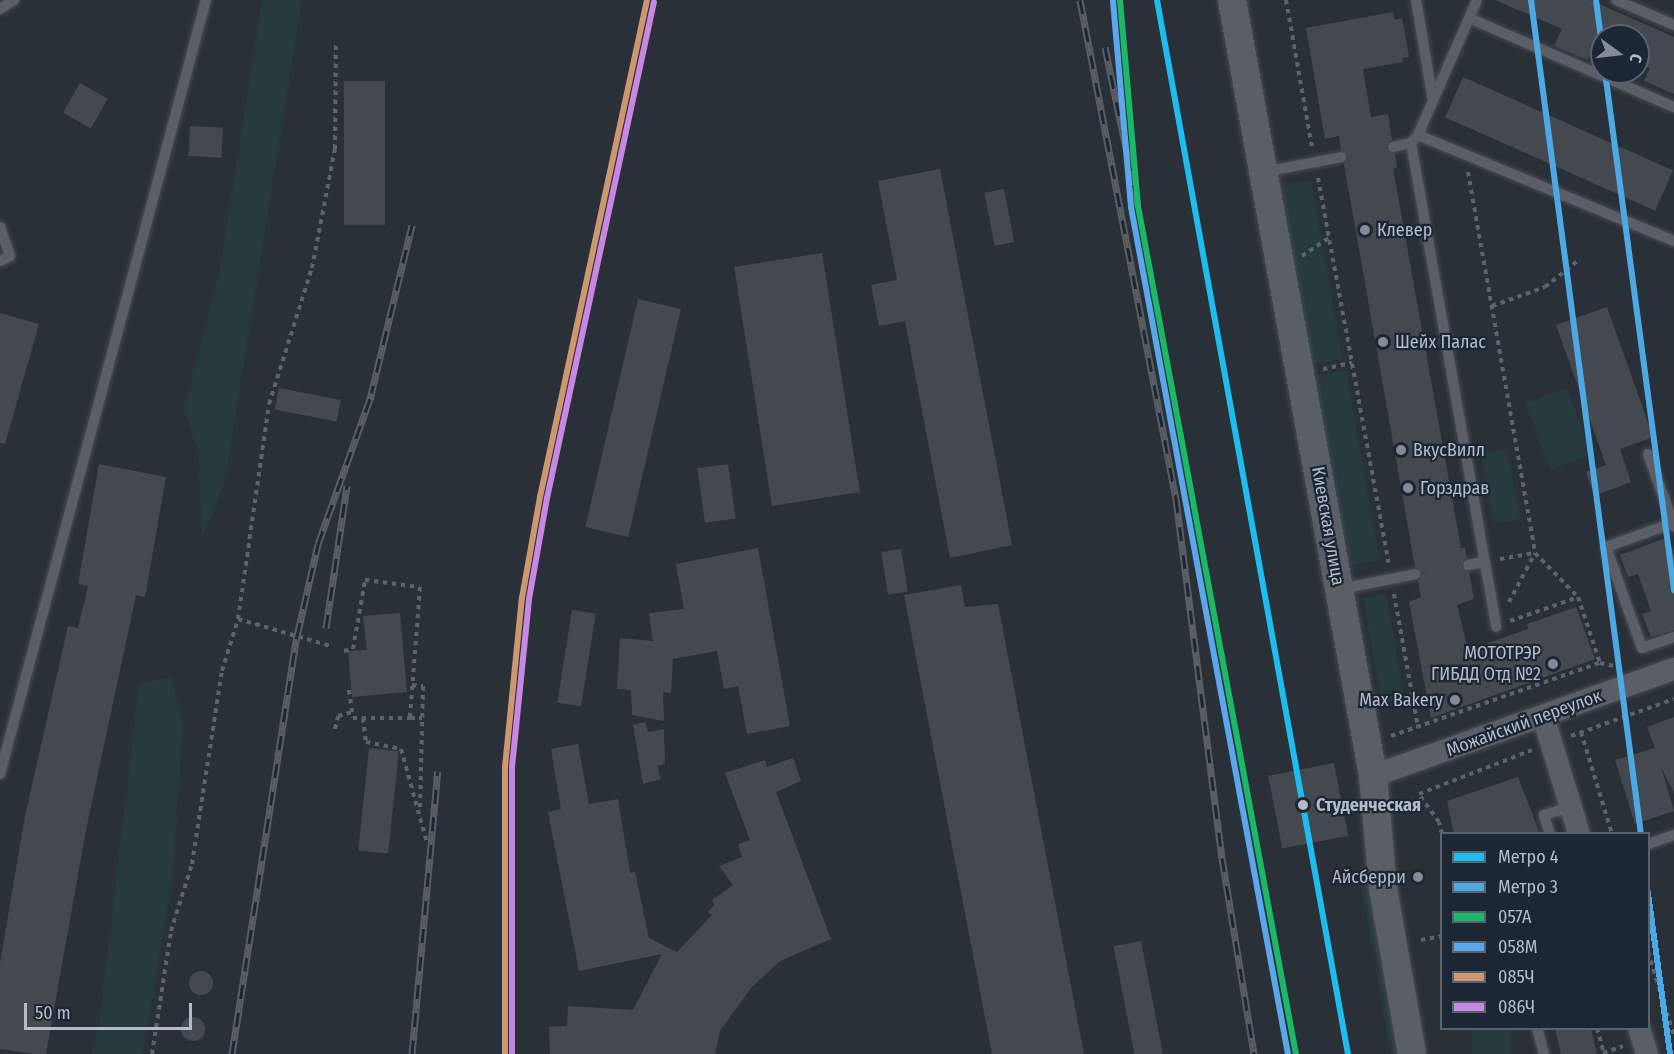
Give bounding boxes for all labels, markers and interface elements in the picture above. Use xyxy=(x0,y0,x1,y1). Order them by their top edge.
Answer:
north arrow xyxy=(1590,24,1650,84)
text: С xyxy=(1626,52,1646,65)
place label: Клевер xyxy=(1377,219,1432,241)
marker: Клевер xyxy=(1358,223,1372,237)
place label: Шейх Палас xyxy=(1395,331,1486,353)
marker: Шейх Палас xyxy=(1376,335,1390,349)
place label: ВкусВилл xyxy=(1413,439,1485,461)
marker: ВкусВилл xyxy=(1394,443,1408,457)
street label: Киевская улица xyxy=(1307,465,1349,587)
place label: Горздрав xyxy=(1420,477,1489,499)
marker: Горздрав xyxy=(1401,481,1415,495)
place label: МОТОТРЭР ГИБДД Отд №2 xyxy=(1431,643,1541,686)
marker: МОТОТРЭР ГИБДД Отд №2 xyxy=(1546,657,1560,671)
street label: Можайский переулок xyxy=(1444,685,1604,761)
place label: Max Bakery xyxy=(1359,689,1443,711)
marker: Max Bakery xyxy=(1448,693,1462,707)
place label: Студенческая xyxy=(1316,794,1421,816)
marker: Студенческая xyxy=(1294,796,1312,814)
legend xyxy=(1440,832,1650,1030)
text: Метро 4 xyxy=(1498,846,1559,868)
place label: Айсберри xyxy=(1332,866,1406,888)
marker: Айсберри xyxy=(1411,870,1425,884)
text: Метро 3 xyxy=(1498,876,1558,898)
text: 057А xyxy=(1498,906,1531,928)
text: 058М xyxy=(1498,936,1537,958)
text: 085Ч xyxy=(1498,966,1535,988)
scale bar xyxy=(27,991,195,1029)
text: 086Ч xyxy=(1498,996,1535,1018)
text: 50 m xyxy=(35,1002,71,1024)

